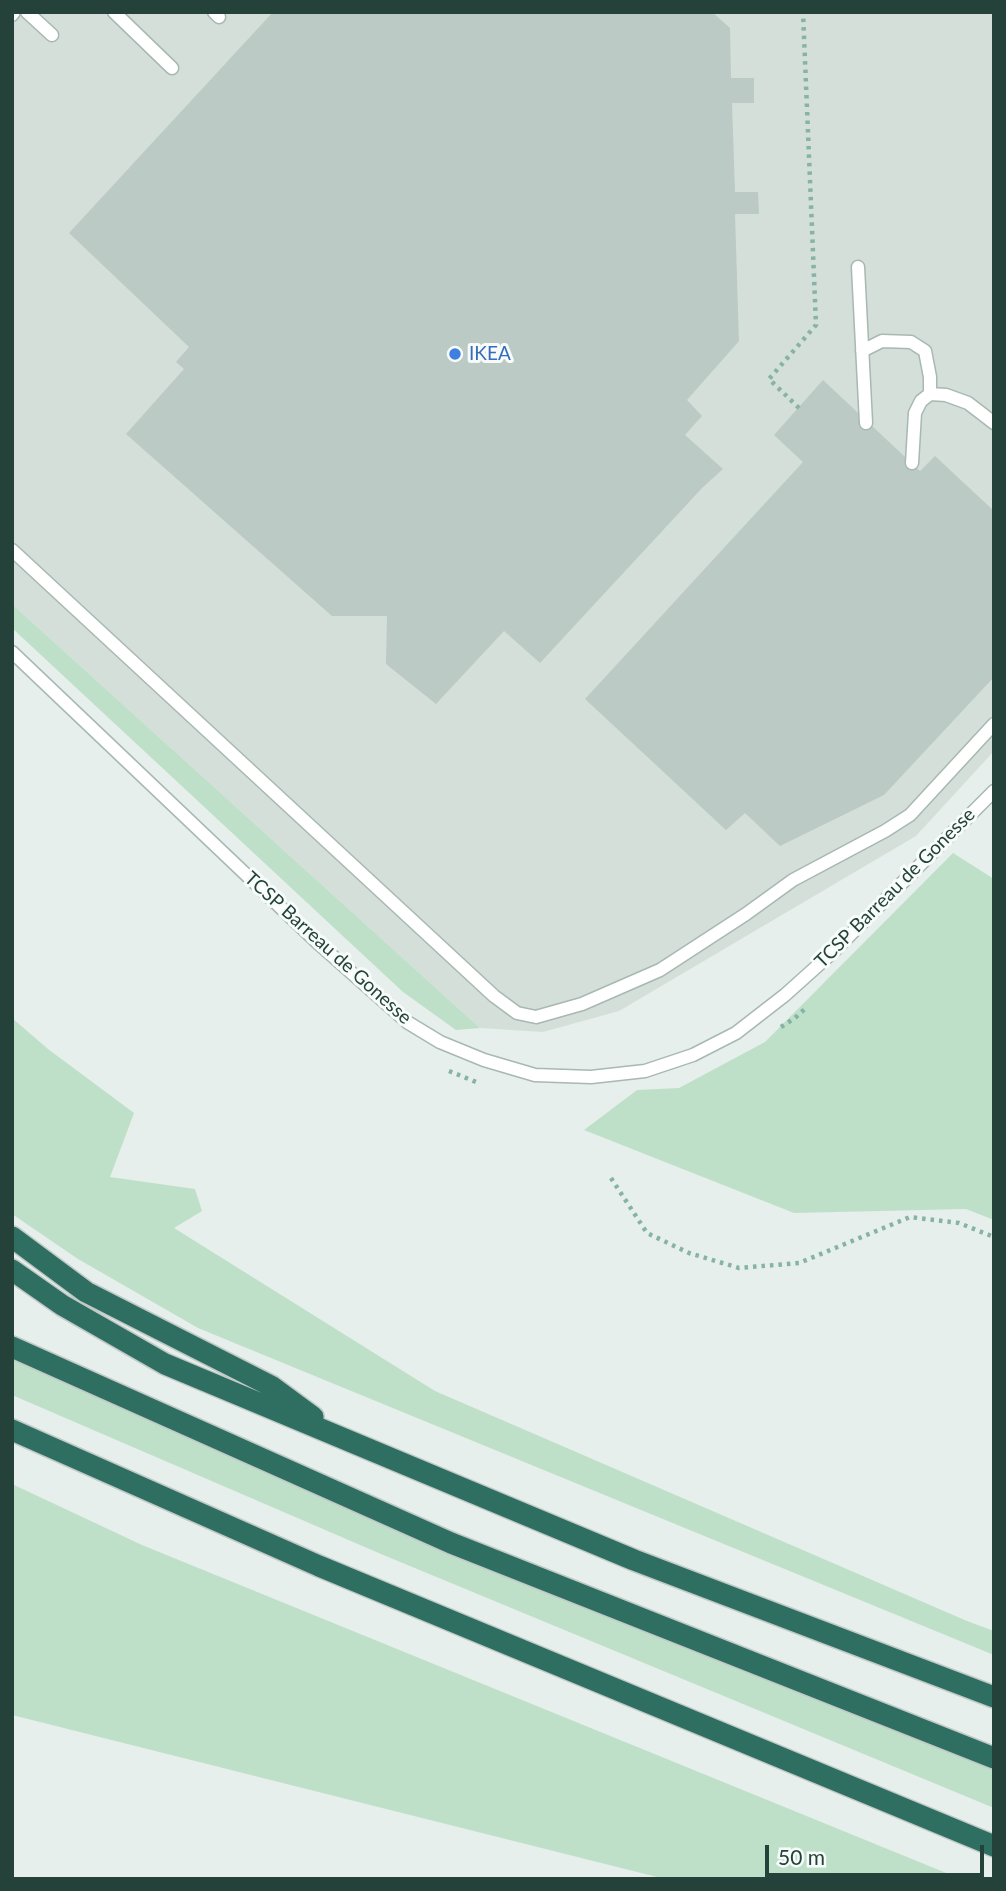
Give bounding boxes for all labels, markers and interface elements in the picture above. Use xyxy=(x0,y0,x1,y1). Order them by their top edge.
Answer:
place label: IKEA xyxy=(469,343,511,365)
marker: IKEA xyxy=(447,346,463,362)
street label: TCSP Barreau de Gonesse xyxy=(810,803,980,973)
street label: TCSP Barreau de Gonesse xyxy=(240,867,416,1029)
scale bar xyxy=(768,1832,987,1876)
text: 50 m xyxy=(778,1844,825,1869)

